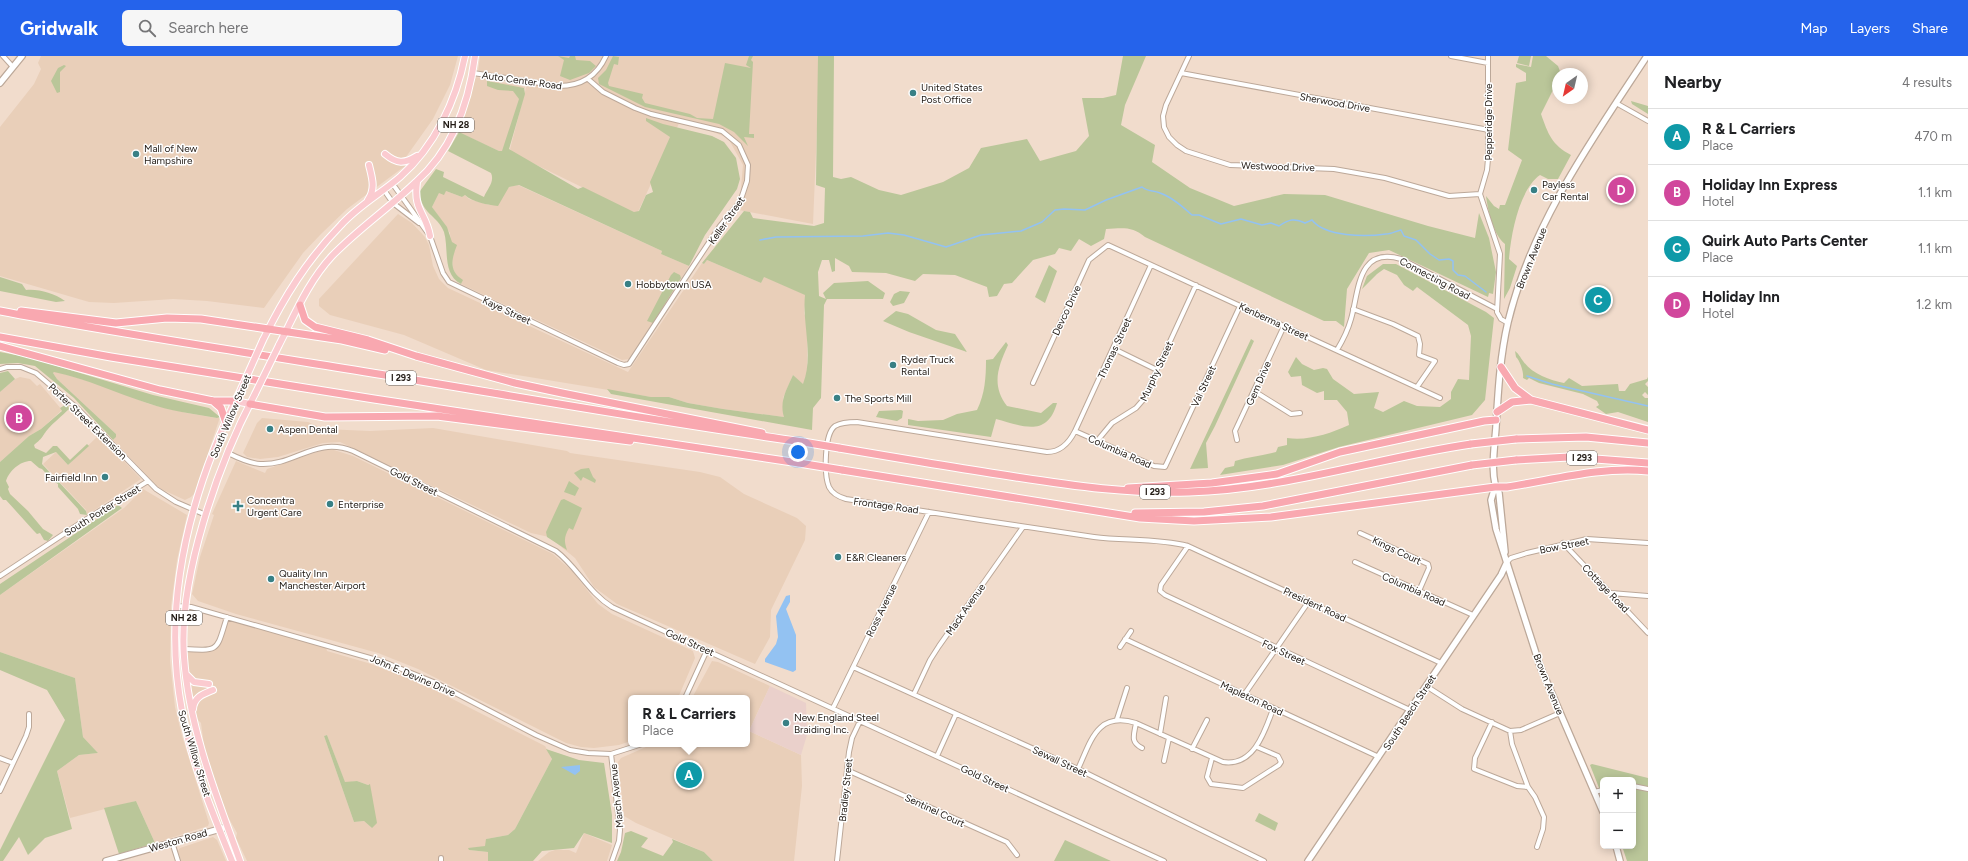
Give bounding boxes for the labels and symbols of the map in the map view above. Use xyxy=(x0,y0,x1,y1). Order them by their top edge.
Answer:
street label: Auto Center Road xyxy=(481,68,563,93)
north arrow xyxy=(1552,68,1588,104)
place label: United States Post Office xyxy=(921,81,983,106)
street label: Pepperidge Drive xyxy=(1482,83,1495,160)
marker: United States Post Office xyxy=(908,88,918,98)
street label: Sherwood Drive xyxy=(1299,90,1372,115)
road number: NH 28 xyxy=(438,118,474,132)
place label: Mall of New Hampshire xyxy=(144,142,197,167)
marker: Mall of New Hampshire xyxy=(131,149,141,159)
street label: Westwood Drive xyxy=(1241,159,1316,174)
pin: D xyxy=(1608,175,1634,205)
place label: Payless Car Rental xyxy=(1542,178,1589,203)
marker: Payless Car Rental xyxy=(1529,185,1539,195)
street label: Keller Street xyxy=(705,194,748,247)
street label: Brown Avenue xyxy=(1513,225,1550,291)
street label: Connecting Road xyxy=(1397,254,1472,303)
place label: Hobbytown USA xyxy=(636,278,712,291)
marker: Hobbytown USA xyxy=(623,279,633,289)
street label: Devco Drive xyxy=(1049,282,1084,337)
pin: C xyxy=(1585,285,1611,315)
street label: Kaye Street xyxy=(480,294,533,327)
street label: Kenberma Street xyxy=(1237,300,1311,343)
street label: Thomas Street xyxy=(1095,316,1134,381)
street label: Murphy Street xyxy=(1137,339,1176,403)
place label: Ryder Truck Rental xyxy=(901,353,954,378)
street label: Gem Drive xyxy=(1243,359,1274,407)
marker: Ryder Truck Rental xyxy=(888,360,898,370)
street label: Val Street xyxy=(1188,363,1219,409)
road number: I 293 xyxy=(386,371,416,385)
street label: South Willow Street xyxy=(207,372,254,460)
street label: Porter Street Extension xyxy=(46,380,130,463)
place label: The Sports Mill xyxy=(845,392,911,405)
marker: The Sports Mill xyxy=(832,393,842,403)
pin: B xyxy=(6,403,32,433)
place label: Aspen Dental xyxy=(278,423,338,436)
marker: Aspen Dental xyxy=(265,424,275,434)
street label: Columbia Road xyxy=(1086,432,1154,471)
your location xyxy=(788,442,808,462)
road number: I 293 xyxy=(1567,451,1597,465)
street label: Gold Street xyxy=(388,464,440,499)
place label: Fairfield Inn xyxy=(45,471,97,484)
marker: Fairfield Inn xyxy=(100,472,110,482)
street label: South Porter Street xyxy=(62,482,143,539)
road number: I 293 xyxy=(1140,485,1170,499)
place label: Concentra Urgent Care xyxy=(247,494,302,519)
street label: Frontage Road xyxy=(852,494,920,517)
place label: Enterprise xyxy=(338,498,384,511)
marker: Enterprise xyxy=(325,499,335,509)
marker: Concentra Urgent Care xyxy=(232,500,244,512)
street label: Kings Court xyxy=(1370,533,1424,568)
street label: Bow Street xyxy=(1538,534,1590,557)
place label: E&R Cleaners xyxy=(846,551,906,564)
marker: E&R Cleaners xyxy=(833,552,843,562)
street label: Cottage Road xyxy=(1579,561,1632,615)
place label: Quality Inn Manchester Airport xyxy=(279,567,366,592)
street label: Columbia Road xyxy=(1380,570,1448,609)
marker: Quality Inn Manchester Airport xyxy=(266,574,276,584)
street label: Mack Avenue xyxy=(943,580,988,638)
street label: Ross Avenue xyxy=(863,581,900,639)
street label: President Road xyxy=(1281,584,1348,625)
road number: NH 28 xyxy=(166,611,202,625)
street label: Gold Street xyxy=(663,626,716,659)
street label: Fox Street xyxy=(1260,637,1308,668)
street label: John E. Devine Drive xyxy=(368,652,458,700)
street label: Brown Avenue xyxy=(1530,652,1567,717)
street label: South Beech Street xyxy=(1380,672,1439,753)
street label: Mapleton Road xyxy=(1218,678,1285,719)
street label: South Willow Street xyxy=(175,708,214,798)
place label: New England Steel Braiding Inc. xyxy=(794,711,879,736)
marker: New England Steel Braiding Inc. xyxy=(781,718,791,728)
street label: Sewall Street xyxy=(1030,743,1090,780)
street label: Bradley Street xyxy=(836,757,855,822)
pin: A xyxy=(676,760,702,790)
street label: Gold Street xyxy=(959,762,1011,795)
street label: March Avenue xyxy=(607,763,626,829)
street label: Sentinel Court xyxy=(903,791,967,830)
street label: Weston Road xyxy=(148,826,209,855)

